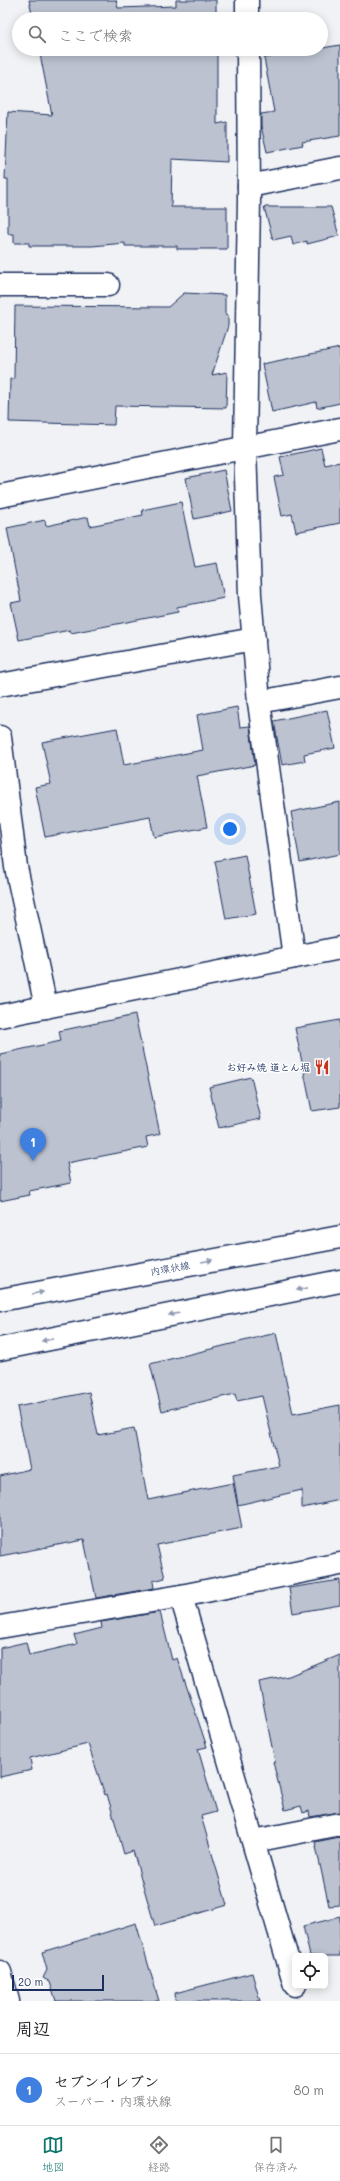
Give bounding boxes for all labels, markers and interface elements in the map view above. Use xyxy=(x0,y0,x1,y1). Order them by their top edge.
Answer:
search box xyxy=(12,12,328,56)
icon: search xyxy=(26,23,48,45)
text: ここで検索 xyxy=(58,25,133,45)
your location xyxy=(220,819,240,839)
restaurant icon: お好み焼 道とん堀 xyxy=(313,1058,331,1076)
place label: お好み焼 道とん堀 xyxy=(226,1060,310,1074)
pin: 1 xyxy=(20,1128,46,1161)
street label: 内環状線 xyxy=(149,1258,191,1278)
one-way arrow xyxy=(201,1258,214,1264)
one-way arrow xyxy=(296,1286,308,1292)
one-way arrow xyxy=(32,1289,44,1295)
one-way arrow xyxy=(168,1312,180,1318)
one-way arrow xyxy=(41,1337,53,1343)
map controls xyxy=(292,1953,328,1989)
button: locate xyxy=(292,1953,328,1989)
scale bar xyxy=(12,1973,104,1992)
text: 20 m xyxy=(18,1974,43,1989)
text: 周辺 xyxy=(16,2017,50,2039)
text: セブンイレブン xyxy=(54,2071,159,2091)
text: 1 xyxy=(26,2081,32,2098)
text: 80 m xyxy=(294,2081,324,2098)
text: スーパー · 内環状線 xyxy=(54,2092,171,2109)
tab: 地図 xyxy=(42,2134,64,2174)
tab: 経路 xyxy=(148,2134,170,2174)
tab: 保存済み xyxy=(254,2134,298,2174)

